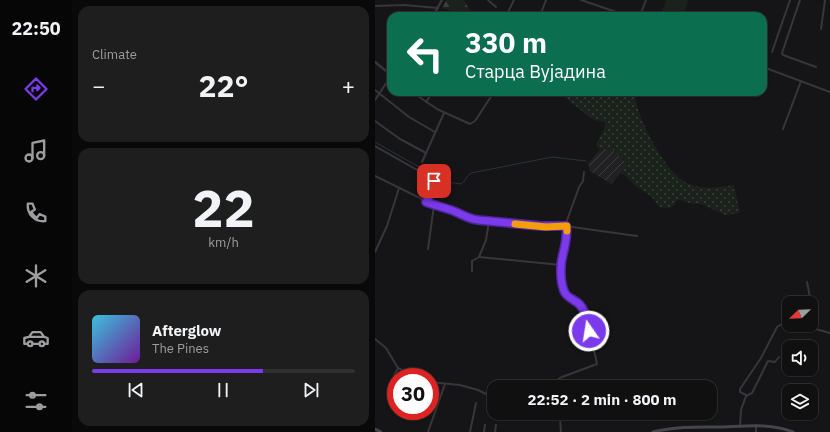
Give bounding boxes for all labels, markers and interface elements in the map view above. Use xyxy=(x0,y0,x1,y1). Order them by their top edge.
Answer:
text: 22:50 xyxy=(11,17,61,40)
text: 330 m xyxy=(465,24,547,61)
icon: left xyxy=(399,28,451,80)
text: Climate xyxy=(92,46,137,63)
text: Старца Вујадина xyxy=(465,60,606,83)
text: 22° xyxy=(198,66,249,105)
text: − xyxy=(92,71,105,100)
text: + xyxy=(342,71,355,100)
icon: directions xyxy=(22,75,50,103)
icon: music xyxy=(22,137,50,165)
pin xyxy=(417,164,451,198)
icon: arrive xyxy=(423,170,445,192)
text: 22 xyxy=(192,174,255,241)
icon: phone xyxy=(22,199,50,227)
text: km/h xyxy=(208,234,239,251)
icon: climate xyxy=(22,262,50,290)
north arrow xyxy=(782,296,818,332)
map controls xyxy=(782,296,818,420)
position arrow xyxy=(568,310,610,352)
text: Afterglow xyxy=(152,321,221,340)
icon: car xyxy=(22,324,50,352)
text: The Pines xyxy=(152,340,209,357)
button: sound xyxy=(782,340,818,376)
speed limit sign: 30 xyxy=(387,368,439,420)
icon: previous xyxy=(125,379,147,401)
icon: pause xyxy=(212,379,234,401)
icon: next xyxy=(300,379,322,401)
button: layers xyxy=(782,384,818,420)
icon: filters xyxy=(22,387,50,415)
text: 22:52 · 2 min · 800 m xyxy=(528,390,676,409)

